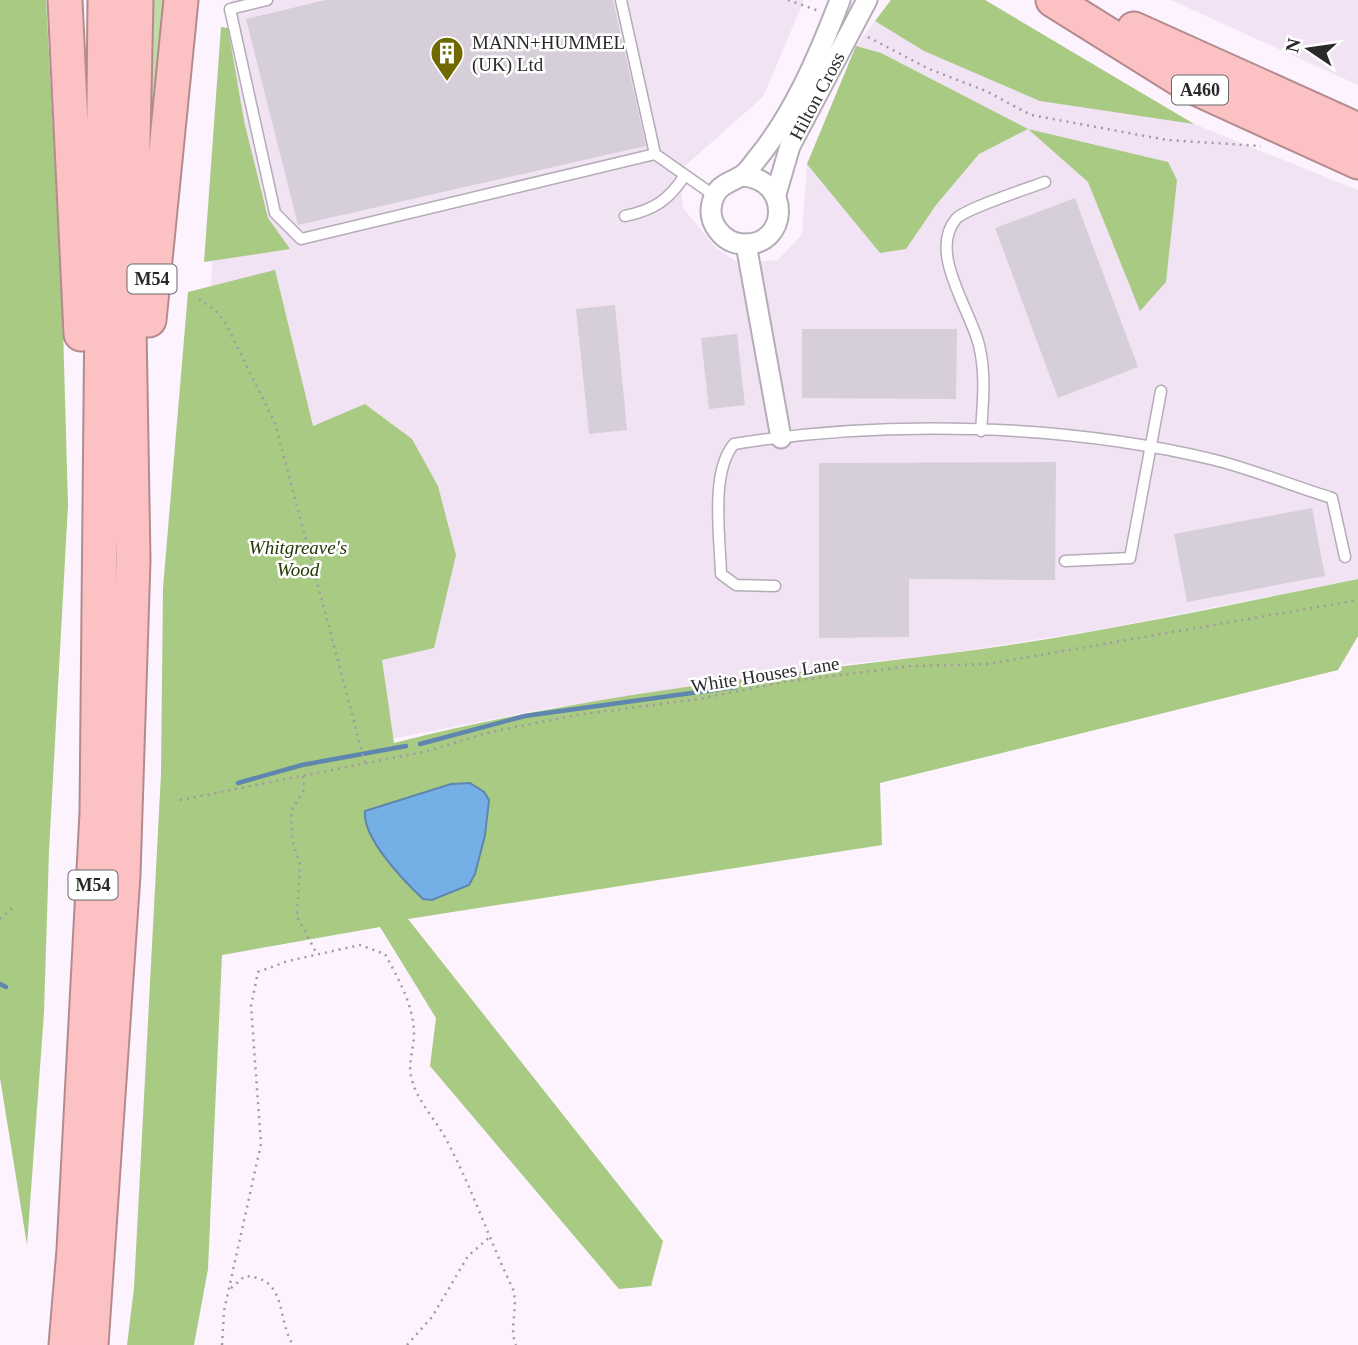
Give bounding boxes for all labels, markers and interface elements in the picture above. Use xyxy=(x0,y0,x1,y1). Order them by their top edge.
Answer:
north arrow xyxy=(1274,14,1344,84)
place label: MANN+HUMMEL (UK) Ltd xyxy=(472,32,625,76)
building icon: MANN+HUMMEL (UK) Ltd xyxy=(428,34,466,83)
text: N xyxy=(1281,36,1305,54)
street label: Hilton Cross xyxy=(785,48,849,143)
road number: A460 xyxy=(1172,76,1228,104)
road number: M54 xyxy=(128,264,176,293)
park label: Whitgreave's Wood xyxy=(249,537,347,580)
street label: White Houses Lane xyxy=(689,652,841,697)
road number: M54 xyxy=(68,870,118,900)

